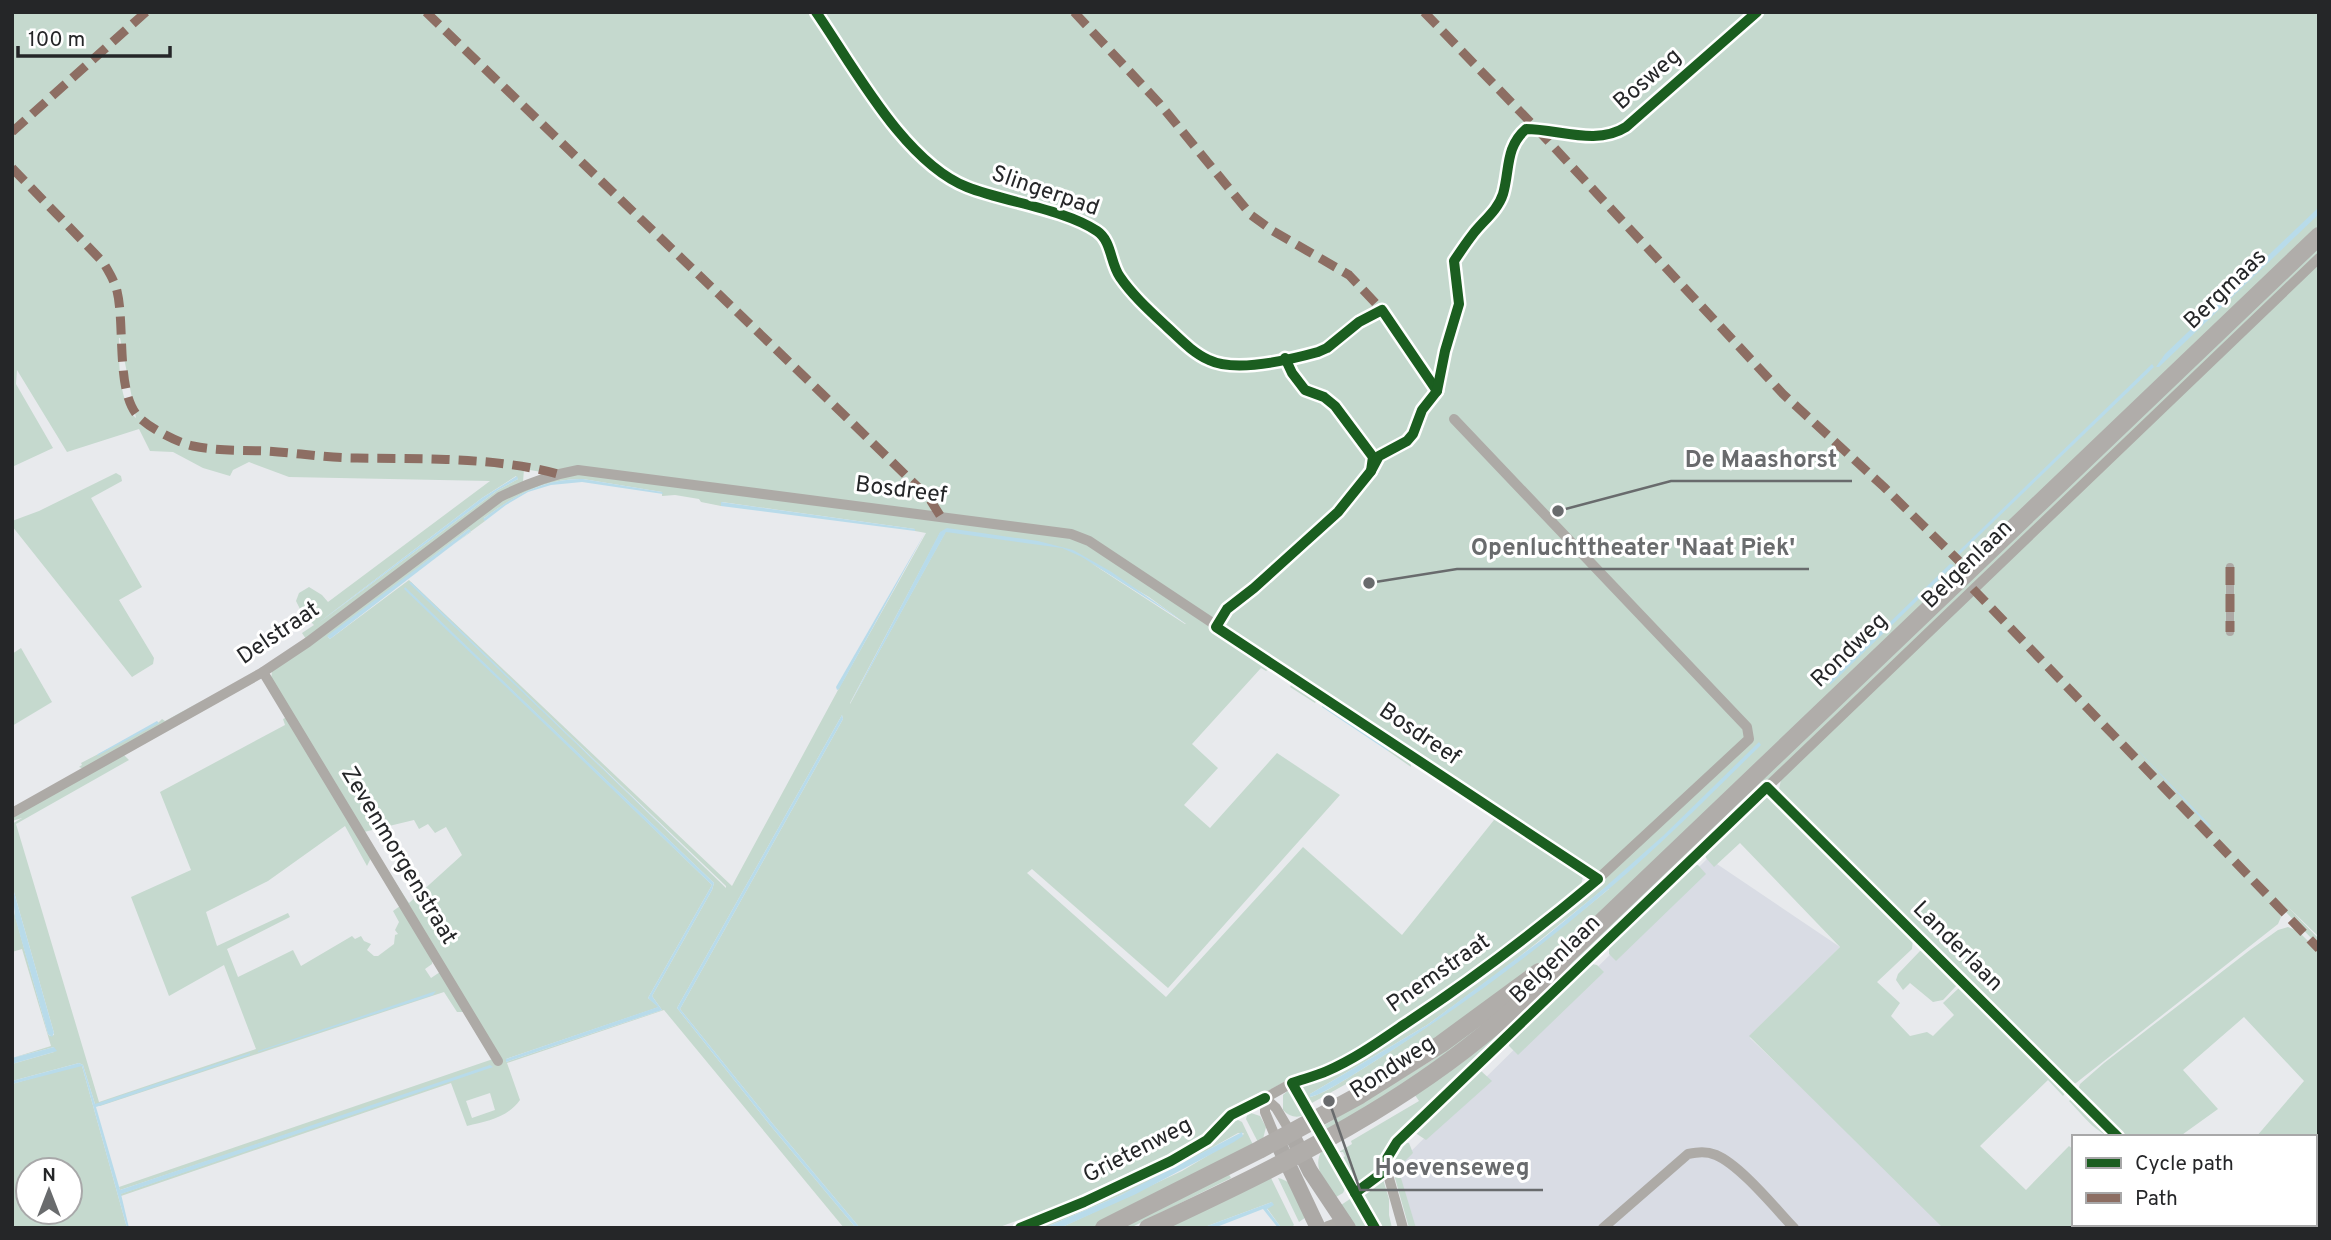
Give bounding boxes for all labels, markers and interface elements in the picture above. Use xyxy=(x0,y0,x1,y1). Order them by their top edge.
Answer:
scale bar xyxy=(18,14,170,58)
text: 100 m xyxy=(28,27,85,54)
street label: Bosweg xyxy=(1608,43,1688,117)
street label: Slingerpad xyxy=(987,160,1103,224)
street label: Bergmaas xyxy=(2178,243,2274,337)
callout: De Maashorst xyxy=(1671,436,1852,481)
text: De Maashorst xyxy=(1685,446,1837,476)
street label: Bosdreef xyxy=(854,471,949,511)
street label: Belgenlaan xyxy=(1916,514,2020,616)
callout: Openluchttheater 'Naat Piek' xyxy=(1457,524,1809,569)
text: Openluchttheater 'Naat Piek' xyxy=(1471,534,1795,564)
street label: Delstraat xyxy=(232,596,326,672)
street label: Rondweg xyxy=(1806,607,1894,695)
street label: Bosdreef xyxy=(1373,697,1466,773)
street label: Zevenmorgenstraat xyxy=(333,762,463,950)
street label: Landerlaan xyxy=(1906,896,2008,998)
street label: Belgenlaan xyxy=(1504,909,1608,1011)
street label: Pnemstraat xyxy=(1382,928,1496,1020)
street label: Rondweg xyxy=(1345,1030,1441,1106)
street label: Grietenweg xyxy=(1079,1111,1197,1191)
legend xyxy=(2072,1135,2317,1226)
callout: Hoevenseweg xyxy=(1360,1145,1543,1190)
text: Cycle path xyxy=(2135,1151,2234,1178)
text: Hoevenseweg xyxy=(1374,1154,1530,1184)
north arrow xyxy=(14,1156,84,1226)
text: N xyxy=(42,1164,56,1188)
text: Path xyxy=(2135,1186,2178,1213)

